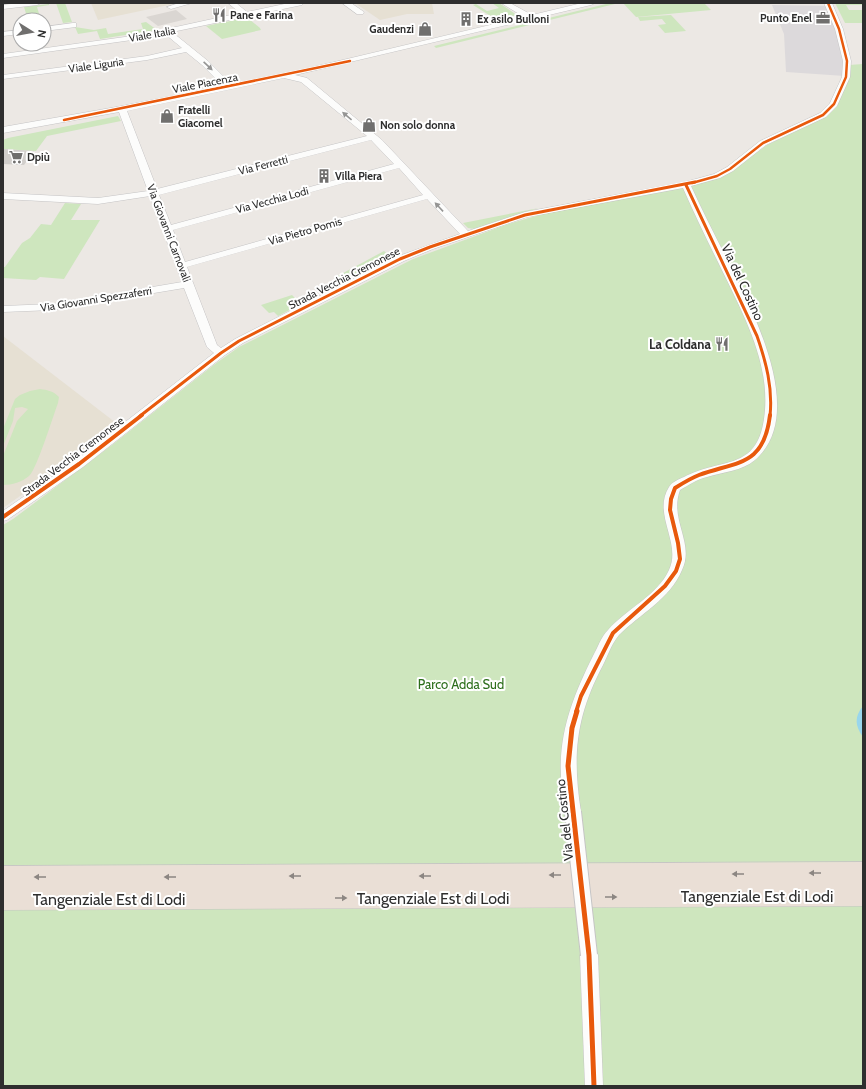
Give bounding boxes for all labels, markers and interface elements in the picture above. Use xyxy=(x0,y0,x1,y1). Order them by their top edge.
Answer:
restaurant icon: Pane e Farina xyxy=(211,7,227,23)
place label: Pane e Farina xyxy=(230,8,293,22)
office icon: Punto Enel xyxy=(815,10,831,26)
building icon: Ex asilo Bulloni xyxy=(458,11,474,27)
place label: Punto Enel xyxy=(760,11,812,25)
north arrow xyxy=(12,12,52,52)
place label: Ex asilo Bulloni xyxy=(477,12,549,26)
shop icon: Gaudenzi xyxy=(417,21,433,37)
place label: Gaudenzi xyxy=(369,22,414,36)
street label: Viale Italia xyxy=(127,23,177,45)
text: N xyxy=(34,29,49,39)
street label: Viale Liguria xyxy=(67,54,125,76)
one-way arrow xyxy=(203,61,213,71)
street label: Viale Piacenza xyxy=(171,70,240,96)
place label: Fratelli Giacomel xyxy=(178,103,223,130)
shop icon: Fratelli Giacomel xyxy=(159,108,175,124)
one-way arrow xyxy=(342,111,353,120)
shop icon: Non solo donna xyxy=(361,117,377,133)
place label: Non solo donna xyxy=(380,118,456,132)
supermarket icon: Dpiù xyxy=(8,149,24,165)
place label: Dpiù xyxy=(27,150,50,164)
street label: Via Ferretti xyxy=(237,152,289,178)
building icon: Villa Piera xyxy=(316,168,332,184)
place label: Villa Piera xyxy=(335,169,382,183)
street label: Via Giovanni Carnovali xyxy=(144,182,194,284)
street label: Via Vecchia Lodi xyxy=(234,184,310,216)
one-way arrow xyxy=(435,202,444,212)
street label: Via Pietro Pomis xyxy=(267,214,344,248)
street label: Via del Costino xyxy=(718,241,768,323)
street label: Strada Vecchia Cremonese xyxy=(286,244,403,312)
street label: Via Giovanni Spezzaferri xyxy=(39,283,153,315)
place label: La Coldana xyxy=(649,336,712,352)
restaurant icon: La Coldana xyxy=(714,336,730,352)
street label: Strada Vecchia Cremonese xyxy=(19,413,127,499)
park label: Parco Adda Sud xyxy=(418,676,504,692)
street label: Via del Costino xyxy=(552,778,576,862)
one-way arrow xyxy=(808,870,821,876)
one-way arrow xyxy=(731,871,744,877)
one-way arrow xyxy=(548,872,561,878)
one-way arrow xyxy=(288,873,301,879)
one-way arrow xyxy=(418,873,431,879)
one-way arrow xyxy=(33,874,46,880)
one-way arrow xyxy=(163,874,176,880)
street label: Tangenziale Est di Lodi xyxy=(681,887,833,906)
street label: Tangenziale Est di Lodi xyxy=(357,889,509,908)
street label: Tangenziale Est di Lodi xyxy=(33,890,185,909)
one-way arrow xyxy=(605,894,618,900)
one-way arrow xyxy=(335,895,348,901)

